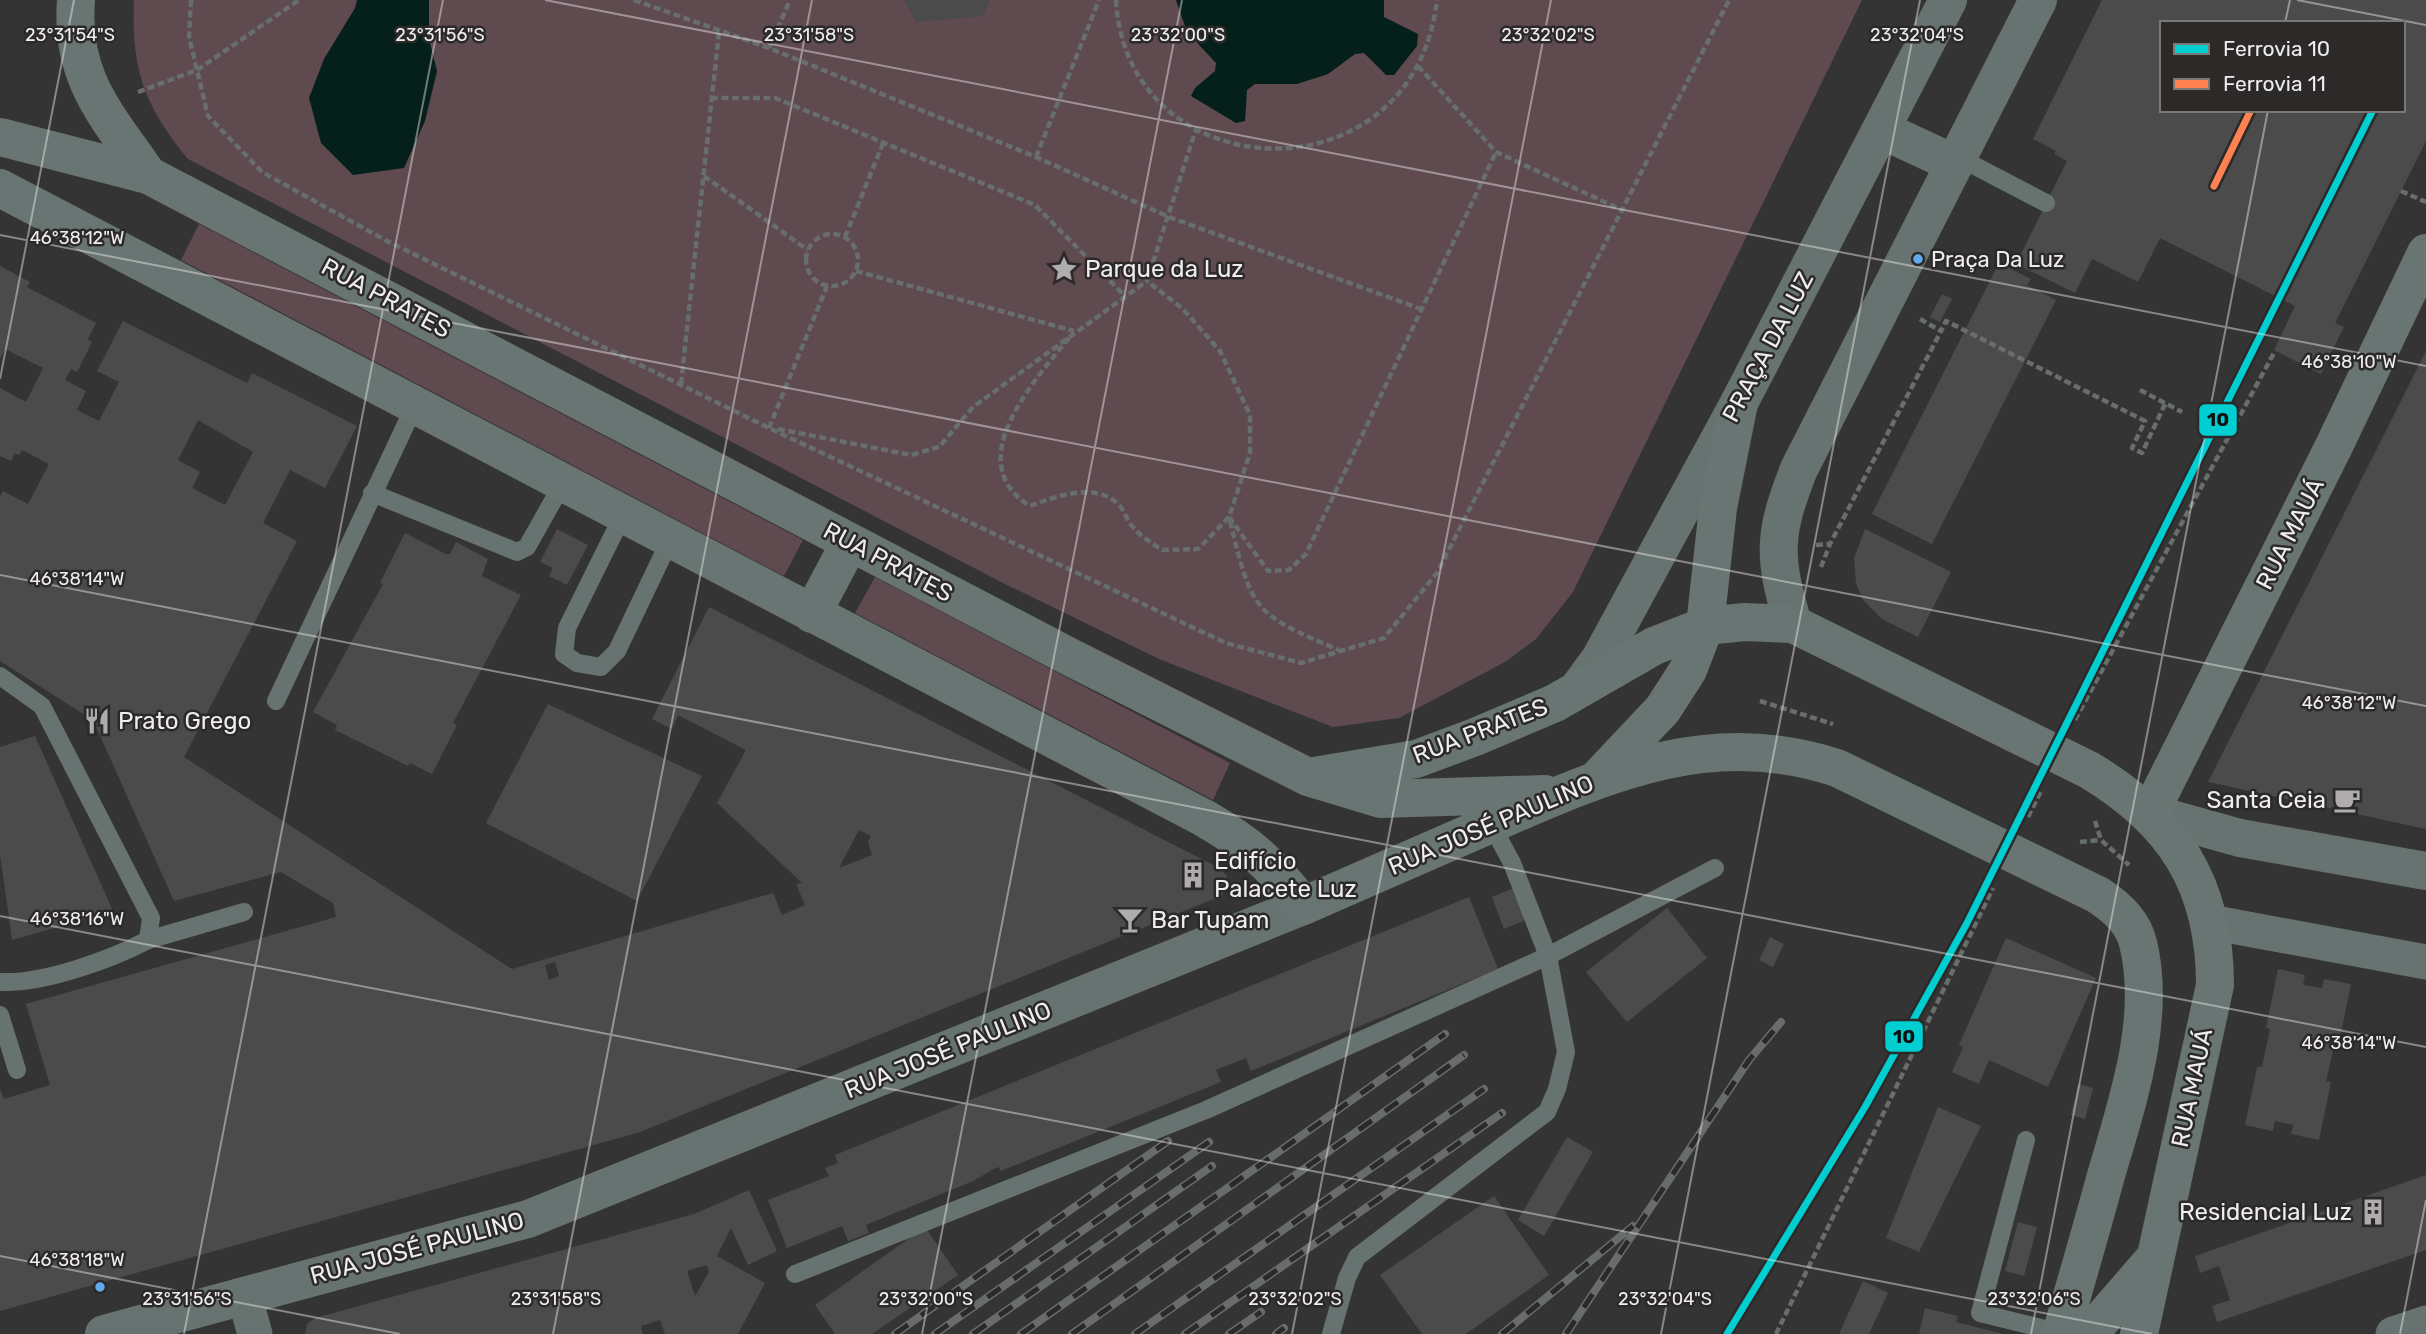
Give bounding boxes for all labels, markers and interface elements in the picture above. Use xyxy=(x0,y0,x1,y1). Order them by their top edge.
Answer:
legend xyxy=(2160,21,2405,112)
text: 23°31'54"S xyxy=(25,24,115,46)
text: 23°31'56"S xyxy=(395,24,485,46)
text: 23°31'58"S xyxy=(764,24,854,46)
text: 23°32'00"S xyxy=(1131,24,1225,46)
text: 23°32'02"S xyxy=(1501,24,1595,46)
text: 23°32'04"S xyxy=(1870,24,1964,46)
text: Ferrovia 10 xyxy=(2223,36,2330,61)
text: Ferrovia 11 xyxy=(2223,71,2326,96)
text: 46°38'12"W xyxy=(30,227,124,249)
place label: Praça Da Luz xyxy=(1931,246,2064,273)
street label: RUA PRATES xyxy=(317,252,455,344)
marker: Praça Da Luz xyxy=(1911,252,1925,266)
place icon: Parque da Luz xyxy=(1049,254,1079,284)
place label: Parque da Luz xyxy=(1085,255,1244,283)
street label: PRAÇA DA LUZ xyxy=(1717,267,1819,427)
text: 46°38'10"W xyxy=(2301,351,2397,373)
line badge: 10 xyxy=(2198,403,2238,437)
text: 10 xyxy=(2207,408,2229,431)
street label: RUA MAUÁ xyxy=(2250,474,2330,594)
street label: RUA PRATES xyxy=(819,516,957,608)
text: 46°38'14"W xyxy=(30,568,124,590)
street label: RUA PRATES xyxy=(1409,692,1551,770)
text: 46°38'12"W xyxy=(2302,692,2396,714)
restaurant icon: Prato Grego xyxy=(82,706,112,736)
place label: Prato Grego xyxy=(118,707,251,735)
street label: RUA JOSÉ PAULINO xyxy=(1384,769,1598,881)
cafe icon: Santa Ceia xyxy=(2332,785,2362,815)
place label: Santa Ceia xyxy=(2206,786,2326,814)
place label: Edifício Palacete Luz xyxy=(1214,847,1357,903)
building icon: Edifício Palacete Luz xyxy=(1178,860,1208,890)
bar icon: Bar Tupam xyxy=(1115,905,1145,935)
place label: Bar Tupam xyxy=(1151,906,1269,934)
text: 46°38'16"W xyxy=(30,908,124,930)
street label: RUA JOSÉ PAULINO xyxy=(841,996,1055,1104)
line badge: 10 xyxy=(1884,1020,1924,1053)
text: 10 xyxy=(1893,1025,1915,1048)
street label: RUA MAUÁ xyxy=(2166,1026,2218,1150)
text: 46°38'14"W xyxy=(2302,1032,2396,1054)
building icon: Residencial Luz xyxy=(2358,1197,2388,1227)
place label: Residencial Luz xyxy=(2179,1198,2352,1226)
street label: RUA JOSÉ PAULINO xyxy=(307,1206,527,1290)
text: 46°38'18"W xyxy=(29,1249,125,1271)
unlabelled marker xyxy=(93,1280,107,1294)
text: 23°31'56"S xyxy=(142,1288,232,1310)
text: 23°31'58"S xyxy=(511,1288,601,1310)
text: 23°32'00"S xyxy=(879,1288,973,1310)
text: 23°32'02"S xyxy=(1248,1288,1342,1310)
text: 23°32'04"S xyxy=(1618,1288,1712,1310)
text: 23°32'06"S xyxy=(1987,1288,2081,1310)

